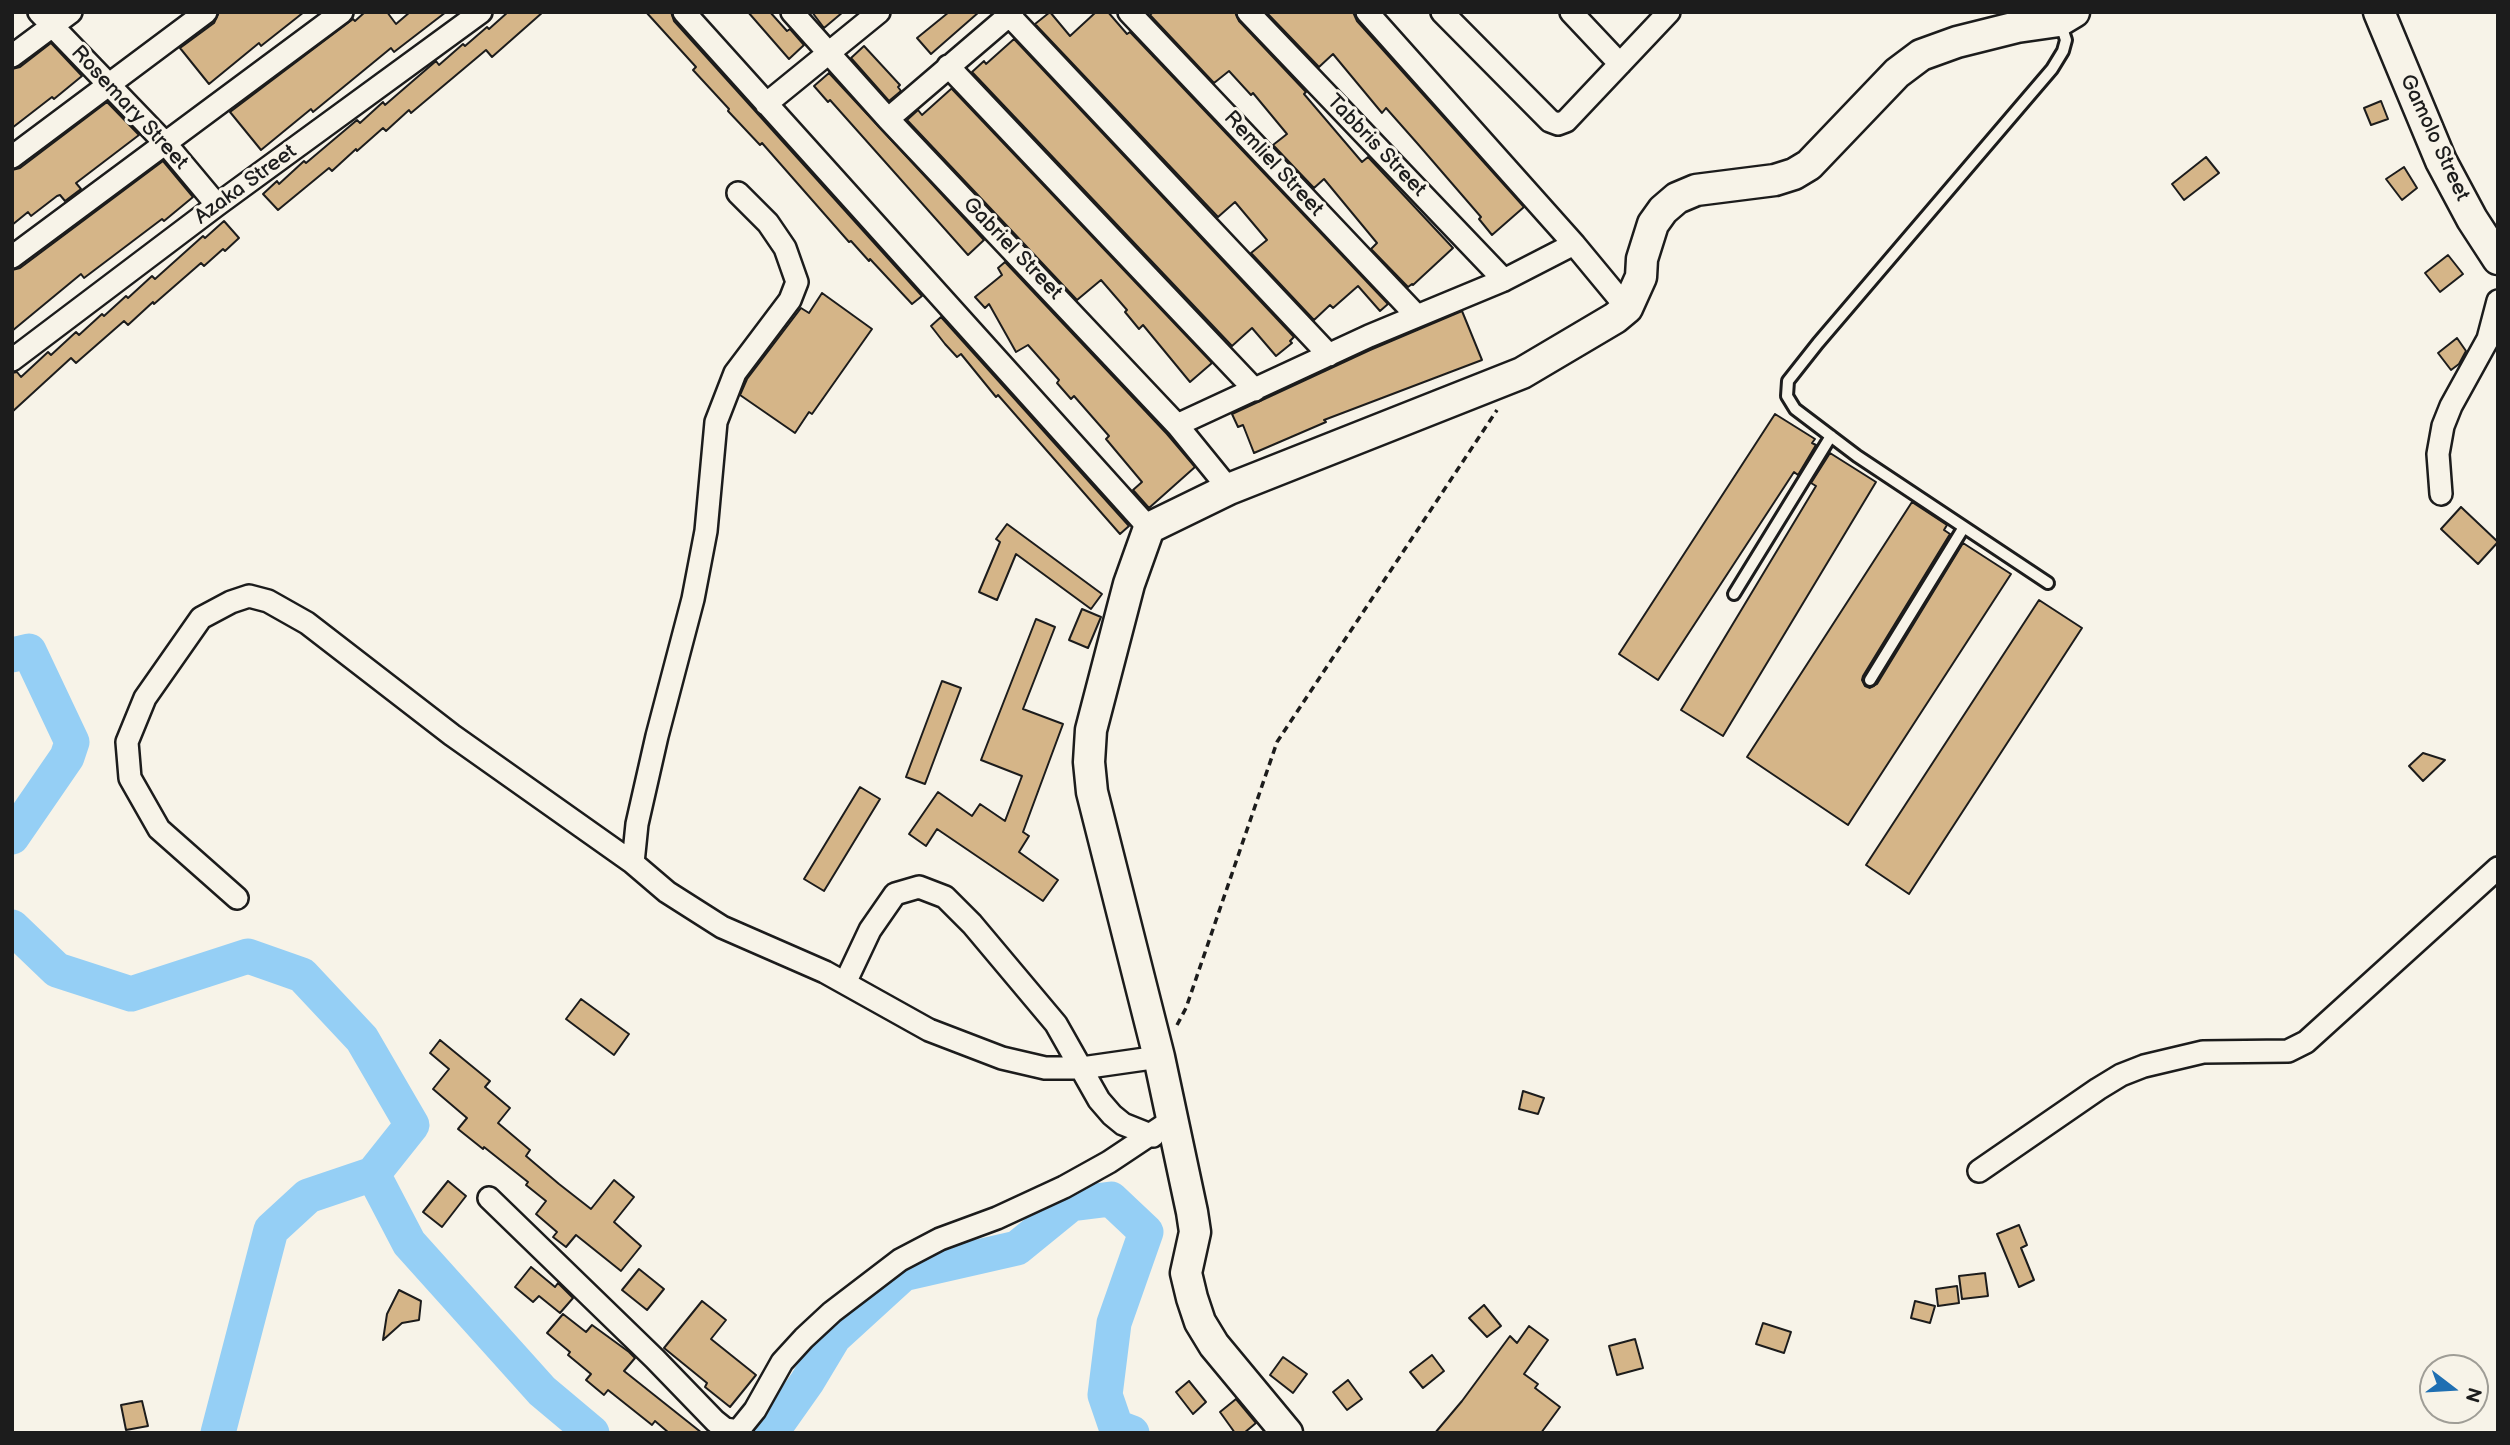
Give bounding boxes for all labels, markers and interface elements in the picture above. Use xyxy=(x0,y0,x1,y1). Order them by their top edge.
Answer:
street label: Rosemary Street xyxy=(65,41,193,175)
street label: Gamolo Street xyxy=(2394,71,2474,205)
street label: Tabbris Street xyxy=(1321,90,1431,202)
street label: Remliel Street xyxy=(1218,106,1328,222)
street label: Azaka Street xyxy=(190,140,302,230)
street label: Gabriel Street xyxy=(957,193,1067,305)
north arrow xyxy=(2419,1354,2489,1424)
text: N xyxy=(2460,1385,2486,1405)

